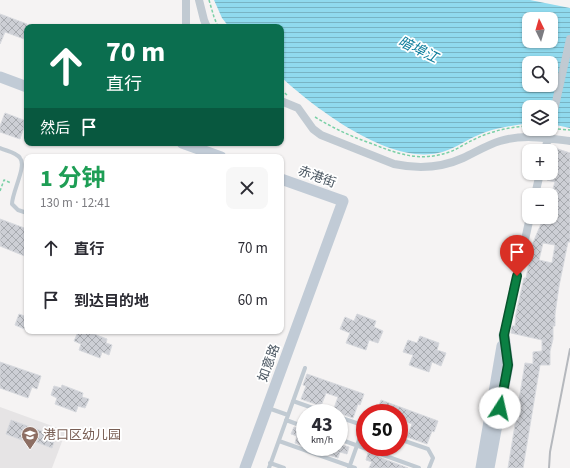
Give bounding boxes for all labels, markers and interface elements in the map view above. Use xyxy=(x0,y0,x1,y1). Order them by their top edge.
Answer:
north arrow xyxy=(522,12,558,48)
map controls xyxy=(522,12,558,224)
text: 70 m xyxy=(106,32,165,72)
water label: 暗埠江 xyxy=(395,32,443,69)
icon: ahead xyxy=(40,40,92,92)
button: search xyxy=(522,56,558,92)
text: 直行 xyxy=(106,72,142,97)
button: layers xyxy=(522,100,558,136)
icon: arrive xyxy=(78,116,100,138)
text: 然后 xyxy=(40,118,70,139)
button: + xyxy=(522,144,558,180)
text: 1 分钟 xyxy=(40,161,105,196)
street label: 赤港街 xyxy=(296,162,338,192)
button: close xyxy=(226,167,268,209)
button: − xyxy=(522,188,558,224)
text: 130 m · 12:41 xyxy=(40,194,110,212)
pin xyxy=(500,235,534,276)
icon: ahead xyxy=(40,237,62,259)
text: 70 m xyxy=(238,238,268,259)
text: 直行 xyxy=(74,239,104,260)
icon: arrive xyxy=(506,241,528,263)
icon: arrive xyxy=(40,289,62,311)
text: 60 m xyxy=(238,290,268,311)
text: 到达目的地 xyxy=(74,291,149,312)
street label: 如意路 xyxy=(254,342,284,384)
position arrow xyxy=(479,387,521,429)
speed limit sign: 50 xyxy=(356,404,408,456)
text: 43 xyxy=(311,411,333,439)
school or university icon: 港口区幼儿园 xyxy=(20,425,40,450)
place label: 港口区幼儿园 xyxy=(43,426,121,444)
text: km/h xyxy=(311,433,333,447)

